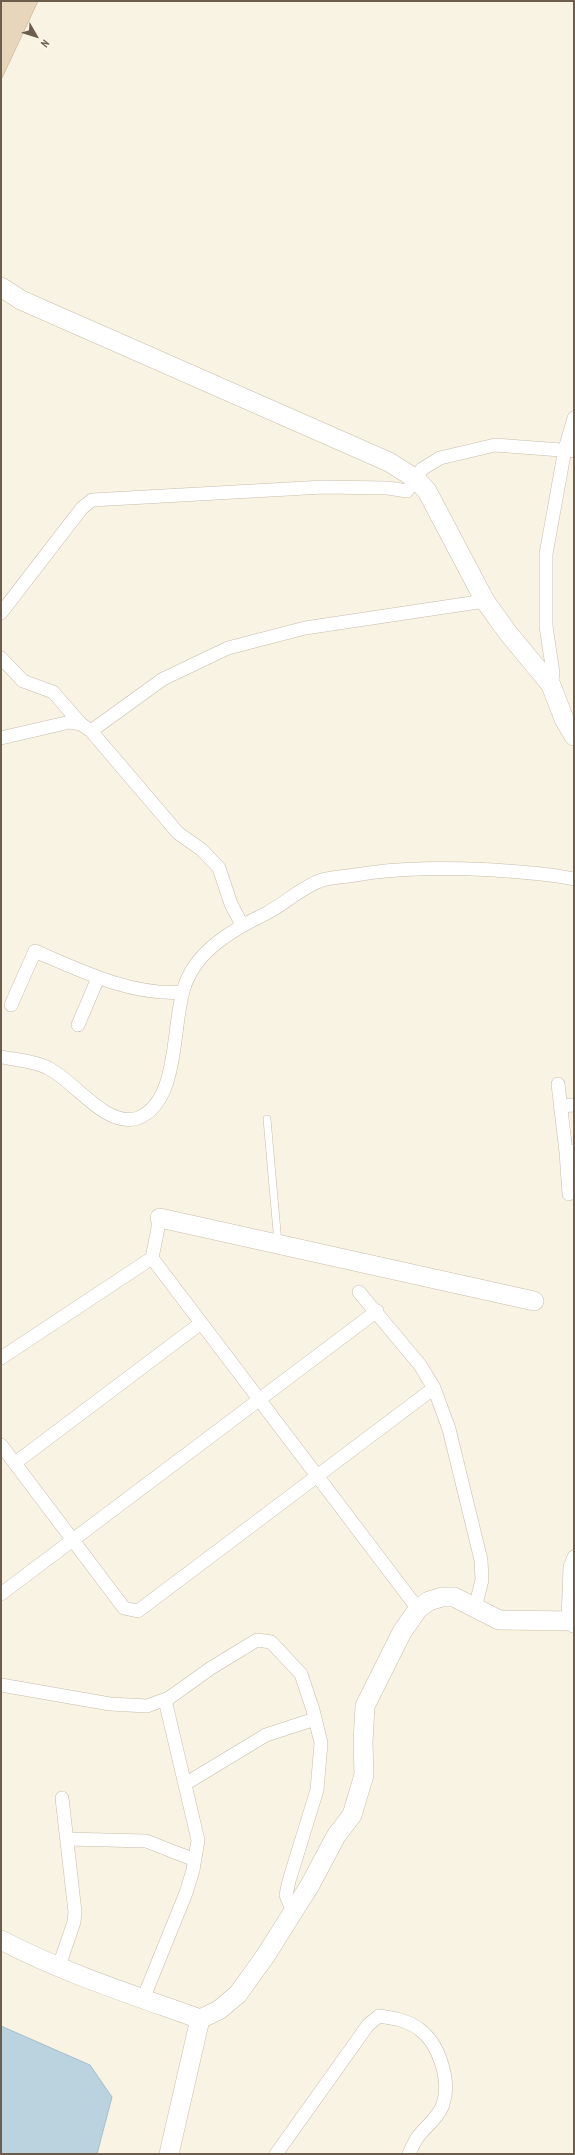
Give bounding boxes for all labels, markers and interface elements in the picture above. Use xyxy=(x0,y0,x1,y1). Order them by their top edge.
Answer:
north arrow xyxy=(16,16,56,56)
text: N xyxy=(38,37,53,50)

